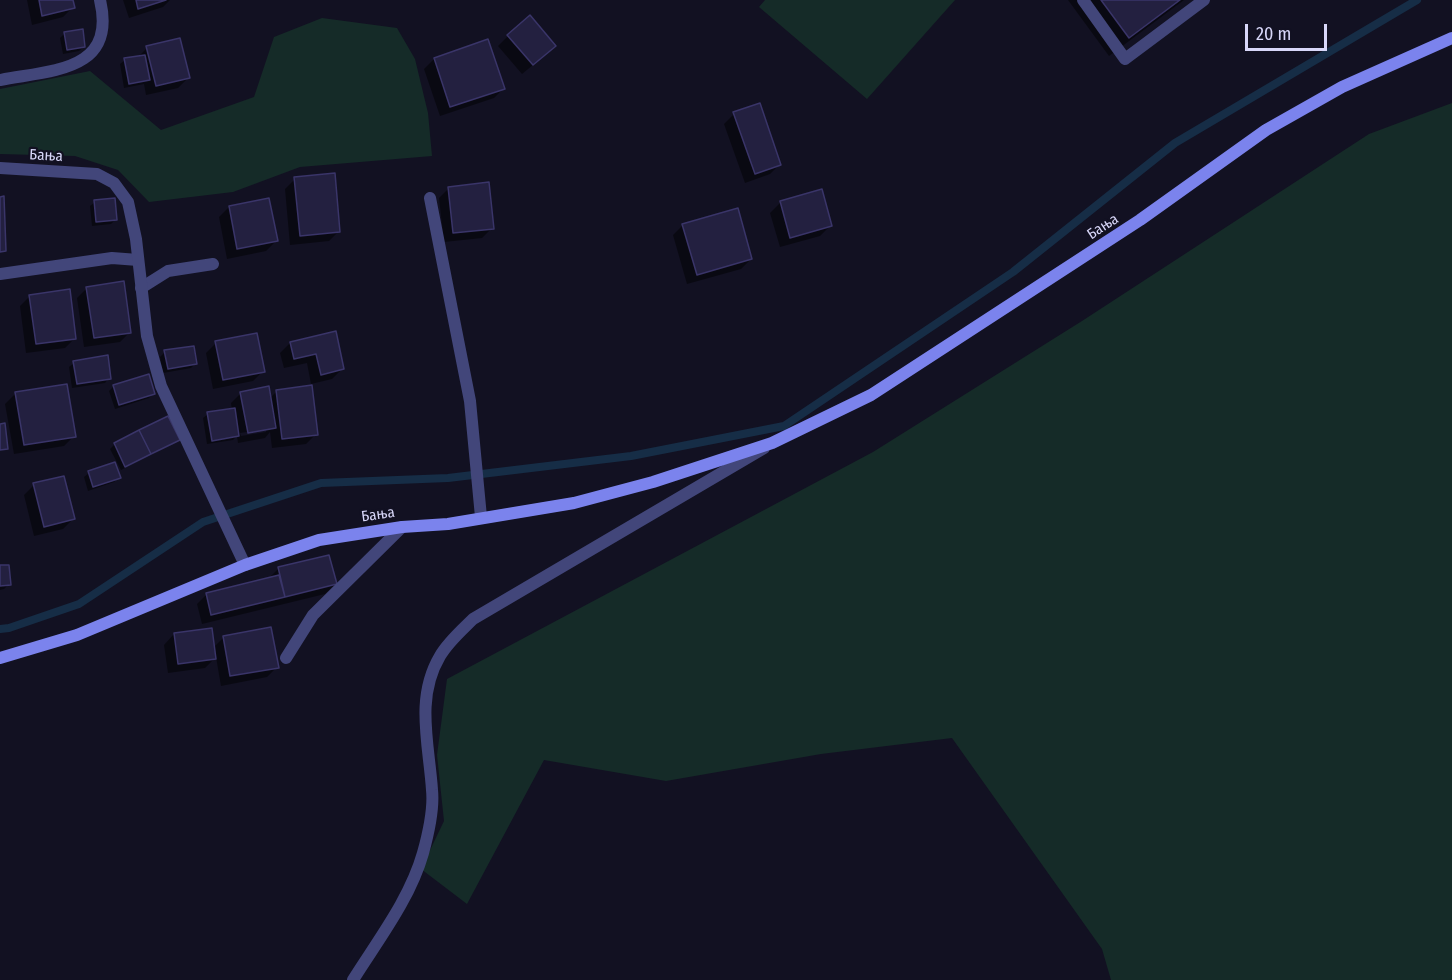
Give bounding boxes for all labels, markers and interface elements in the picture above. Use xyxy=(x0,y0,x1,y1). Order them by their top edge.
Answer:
scale bar xyxy=(1248,12,1330,50)
text: 20 m xyxy=(1256,23,1291,45)
street label: Бања xyxy=(29,146,63,166)
street label: Бања xyxy=(1084,210,1122,244)
street label: Бања xyxy=(360,504,396,526)

